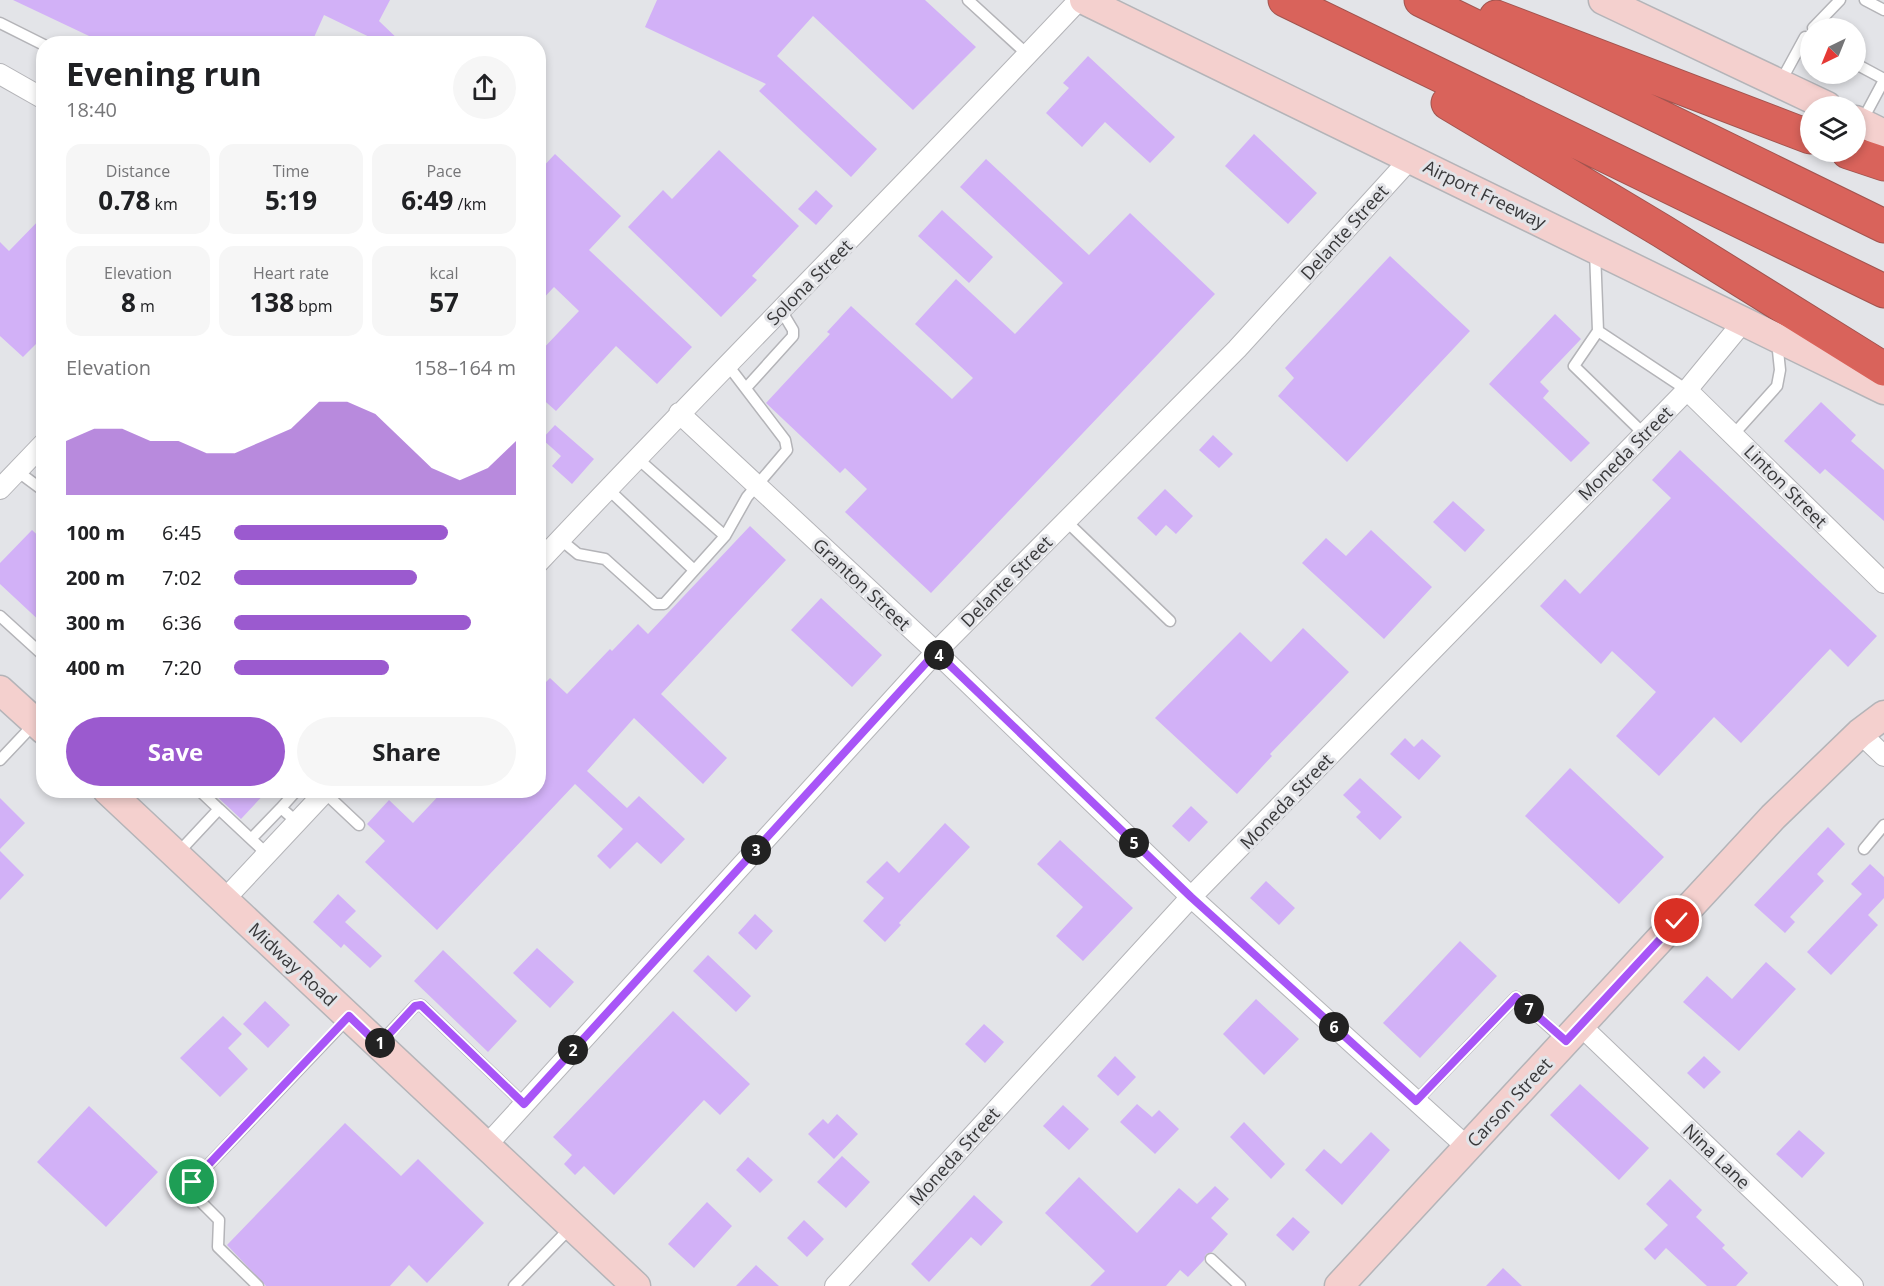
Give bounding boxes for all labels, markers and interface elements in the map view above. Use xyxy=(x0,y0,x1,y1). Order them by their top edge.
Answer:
north arrow xyxy=(1800,18,1866,84)
map controls xyxy=(1800,18,1866,162)
text: Evening run xyxy=(66,51,262,96)
button: share xyxy=(453,56,516,119)
text: 18:40 xyxy=(66,96,117,123)
button: layers xyxy=(1800,96,1866,162)
street label: Airport Freeway xyxy=(1420,154,1551,234)
text: Distance xyxy=(106,160,170,182)
text: Time xyxy=(273,160,309,182)
text: Pace xyxy=(426,160,462,182)
street label: Delante Street xyxy=(1295,179,1393,285)
text: 0.78 xyxy=(98,182,150,218)
text: 5:19 xyxy=(265,182,317,218)
text: 6:49 xyxy=(401,182,453,218)
text: km xyxy=(150,193,178,215)
text: /km xyxy=(453,193,487,215)
street label: Solona Street xyxy=(761,234,857,330)
text: Elevation xyxy=(104,262,172,284)
text: Heart rate xyxy=(253,262,329,284)
text: kcal xyxy=(430,262,459,284)
text: 8 xyxy=(121,284,136,320)
text: 138 xyxy=(249,284,294,320)
text: 57 xyxy=(429,284,459,320)
text: m xyxy=(136,295,155,317)
text: bpm xyxy=(294,295,333,317)
text: Elevation xyxy=(66,354,151,381)
text: 158–164 m xyxy=(414,354,516,381)
street label: Moneda Street xyxy=(1573,401,1677,505)
street label: Linton Street xyxy=(1739,439,1833,533)
text: 100 m xyxy=(66,519,125,546)
text: 6:45 xyxy=(162,519,202,546)
street label: Delante Street xyxy=(955,530,1057,632)
street label: Granton Street xyxy=(808,533,916,635)
text: 200 m xyxy=(66,564,125,591)
text: 7:02 xyxy=(162,564,202,591)
text: 300 m xyxy=(66,609,125,636)
text: 6:36 xyxy=(162,609,202,636)
pin: 4 xyxy=(924,640,954,670)
text: 4 xyxy=(934,644,944,666)
text: 400 m xyxy=(66,654,125,681)
text: 7:20 xyxy=(162,654,202,681)
button: Save xyxy=(66,717,285,786)
button: Share xyxy=(297,717,516,786)
street label: Moneda Street xyxy=(1234,748,1338,854)
pin: 5 xyxy=(1119,828,1149,858)
text: 5 xyxy=(1129,832,1139,854)
pin: 3 xyxy=(741,835,771,865)
text: 3 xyxy=(751,839,761,861)
pin xyxy=(1651,895,1702,946)
icon: check xyxy=(1660,904,1693,937)
street label: Midway Road xyxy=(244,917,342,1011)
pin: 7 xyxy=(1514,994,1544,1024)
text: 7 xyxy=(1524,998,1534,1020)
pin: 6 xyxy=(1319,1012,1349,1042)
text: 6 xyxy=(1329,1016,1339,1038)
pin: 1 xyxy=(365,1028,395,1058)
text: 1 xyxy=(375,1032,385,1054)
pin: 2 xyxy=(558,1035,588,1065)
text: 2 xyxy=(568,1039,578,1061)
street label: Carson Street xyxy=(1461,1052,1557,1152)
street label: Moneda Street xyxy=(904,1102,1004,1210)
street label: Nina Lane xyxy=(1678,1118,1756,1194)
pin xyxy=(166,1156,217,1207)
icon: arrive xyxy=(175,1165,208,1198)

